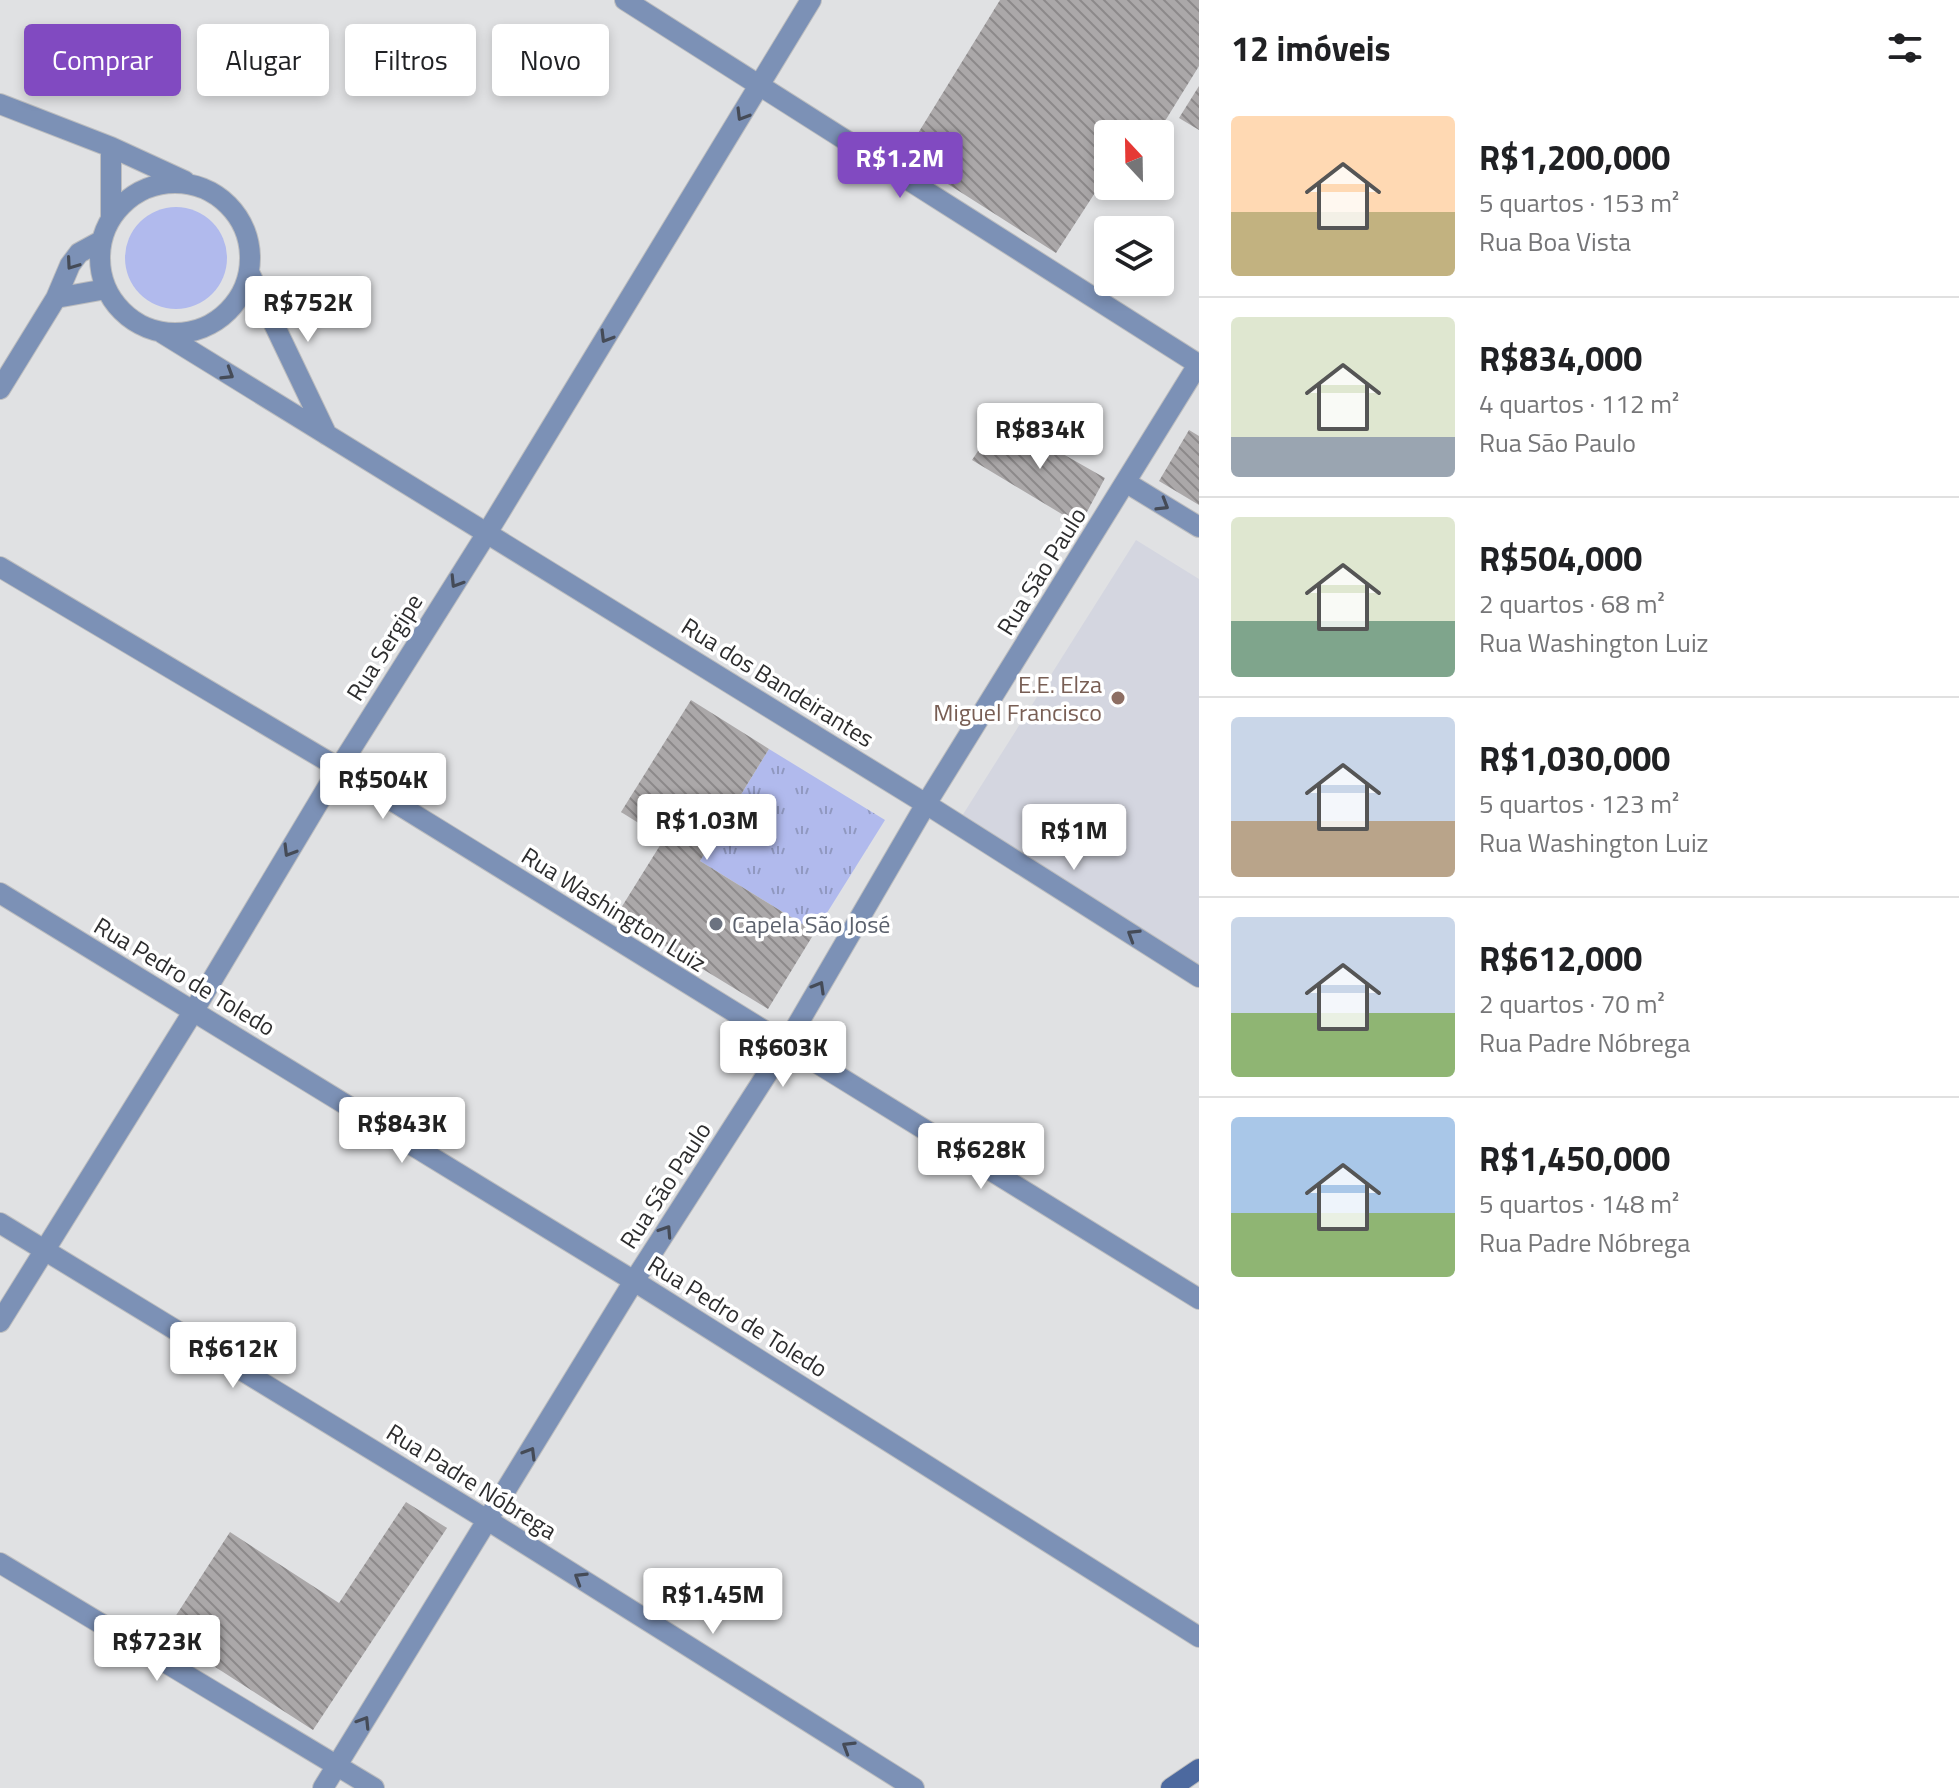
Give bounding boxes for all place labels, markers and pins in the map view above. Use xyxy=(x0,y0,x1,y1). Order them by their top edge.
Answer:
pin: R$1.2M xyxy=(835,132,965,200)
pin: R$752K xyxy=(243,276,373,344)
pin: R$834K xyxy=(975,403,1105,471)
place label: E.E. Elza Miguel Francisco xyxy=(933,666,1102,730)
marker: E.E. Elza Miguel Francisco xyxy=(1109,689,1127,707)
pin: R$504K xyxy=(318,753,448,821)
pin: R$1.03M xyxy=(633,794,781,862)
pin: R$1M xyxy=(1027,804,1121,872)
place label: Capela São José xyxy=(732,906,890,942)
marker: Capela São José xyxy=(707,915,725,933)
pin: R$603K xyxy=(718,1021,848,1089)
pin: R$843K xyxy=(337,1097,467,1165)
pin: R$628K xyxy=(916,1123,1046,1191)
pin: R$612K xyxy=(168,1322,298,1390)
pin: R$1.45M xyxy=(639,1568,787,1636)
pin: R$723K xyxy=(92,1615,222,1683)

